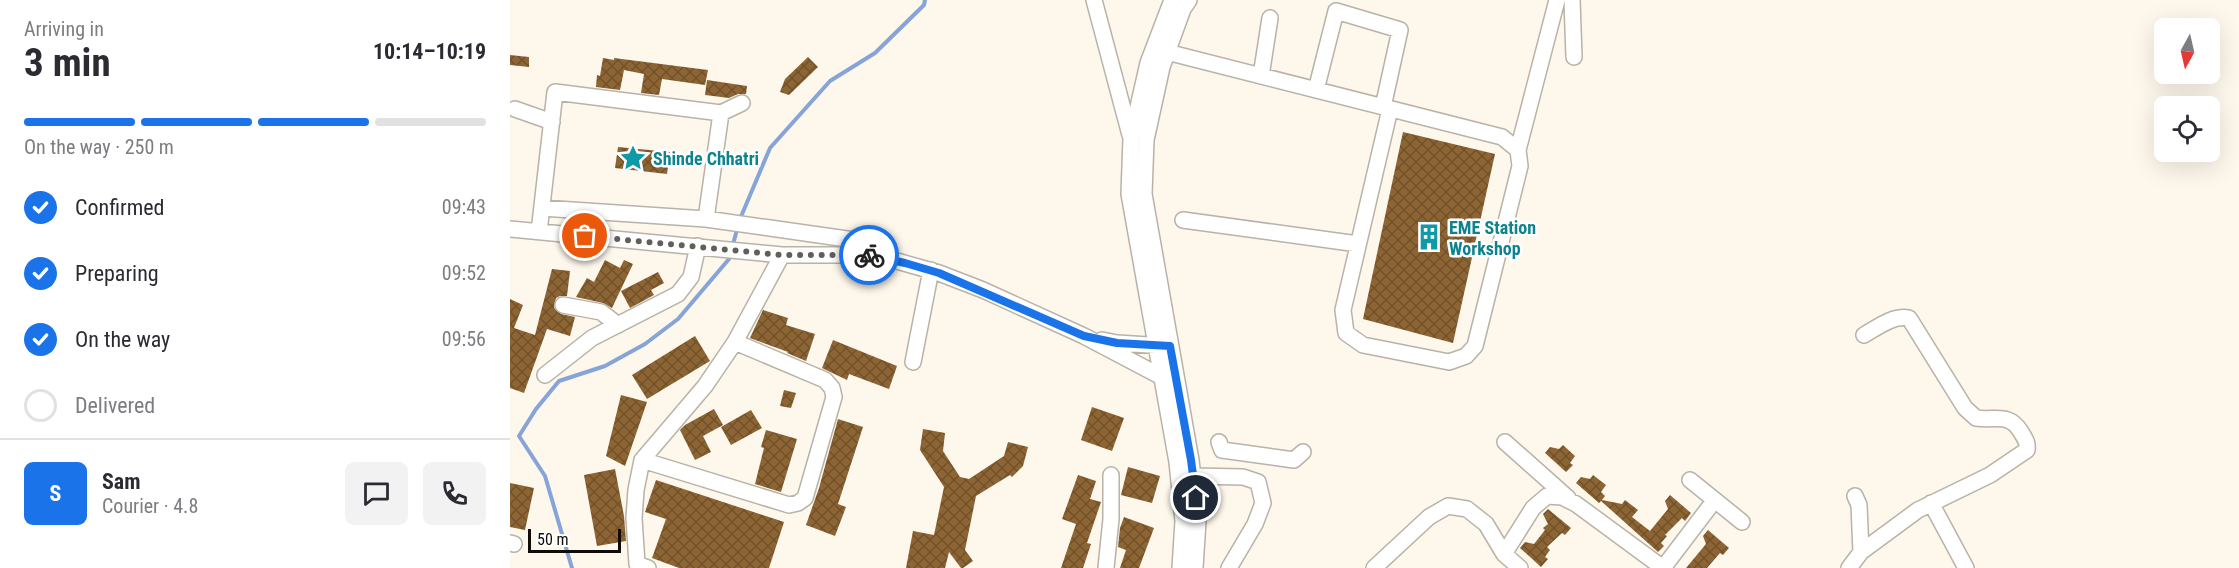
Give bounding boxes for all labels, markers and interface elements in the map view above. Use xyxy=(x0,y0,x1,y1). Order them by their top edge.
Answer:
text: Arriving in xyxy=(24,17,104,41)
north arrow xyxy=(2154,18,2220,84)
map controls xyxy=(2154,18,2220,162)
text: 10:14–10:19 xyxy=(373,39,486,64)
text: 3 min xyxy=(24,40,111,86)
button: locate xyxy=(2154,96,2220,162)
text: On the way · 250 m xyxy=(24,135,174,159)
place icon: Shinde Chhatri xyxy=(618,143,648,173)
place label: Shinde Chhatri xyxy=(653,148,759,169)
icon: check xyxy=(24,191,57,224)
text: Confirmed xyxy=(75,195,164,220)
text: 09:43 xyxy=(442,195,486,219)
pin xyxy=(559,210,610,261)
place label: EME Station Workshop xyxy=(1449,217,1536,259)
icon: bag xyxy=(568,219,601,252)
building icon: EME Station Workshop xyxy=(1414,222,1444,252)
courier xyxy=(839,225,899,285)
icon: bike xyxy=(853,239,886,272)
icon: check xyxy=(24,257,57,290)
text: Preparing xyxy=(75,261,159,286)
text: 09:52 xyxy=(442,261,486,285)
icon: check xyxy=(24,323,57,356)
text: On the way xyxy=(75,327,170,352)
text: 09:56 xyxy=(442,327,486,351)
text: Delivered xyxy=(75,393,155,418)
button: chat xyxy=(345,462,408,525)
button: phone xyxy=(423,462,486,525)
text: Sam xyxy=(102,469,141,494)
pin xyxy=(1170,472,1221,523)
text: S xyxy=(50,481,61,506)
icon: home xyxy=(1179,481,1212,514)
text: Courier · 4.8 xyxy=(102,494,198,518)
scale bar xyxy=(528,526,621,554)
text: 50 m xyxy=(537,530,569,549)

